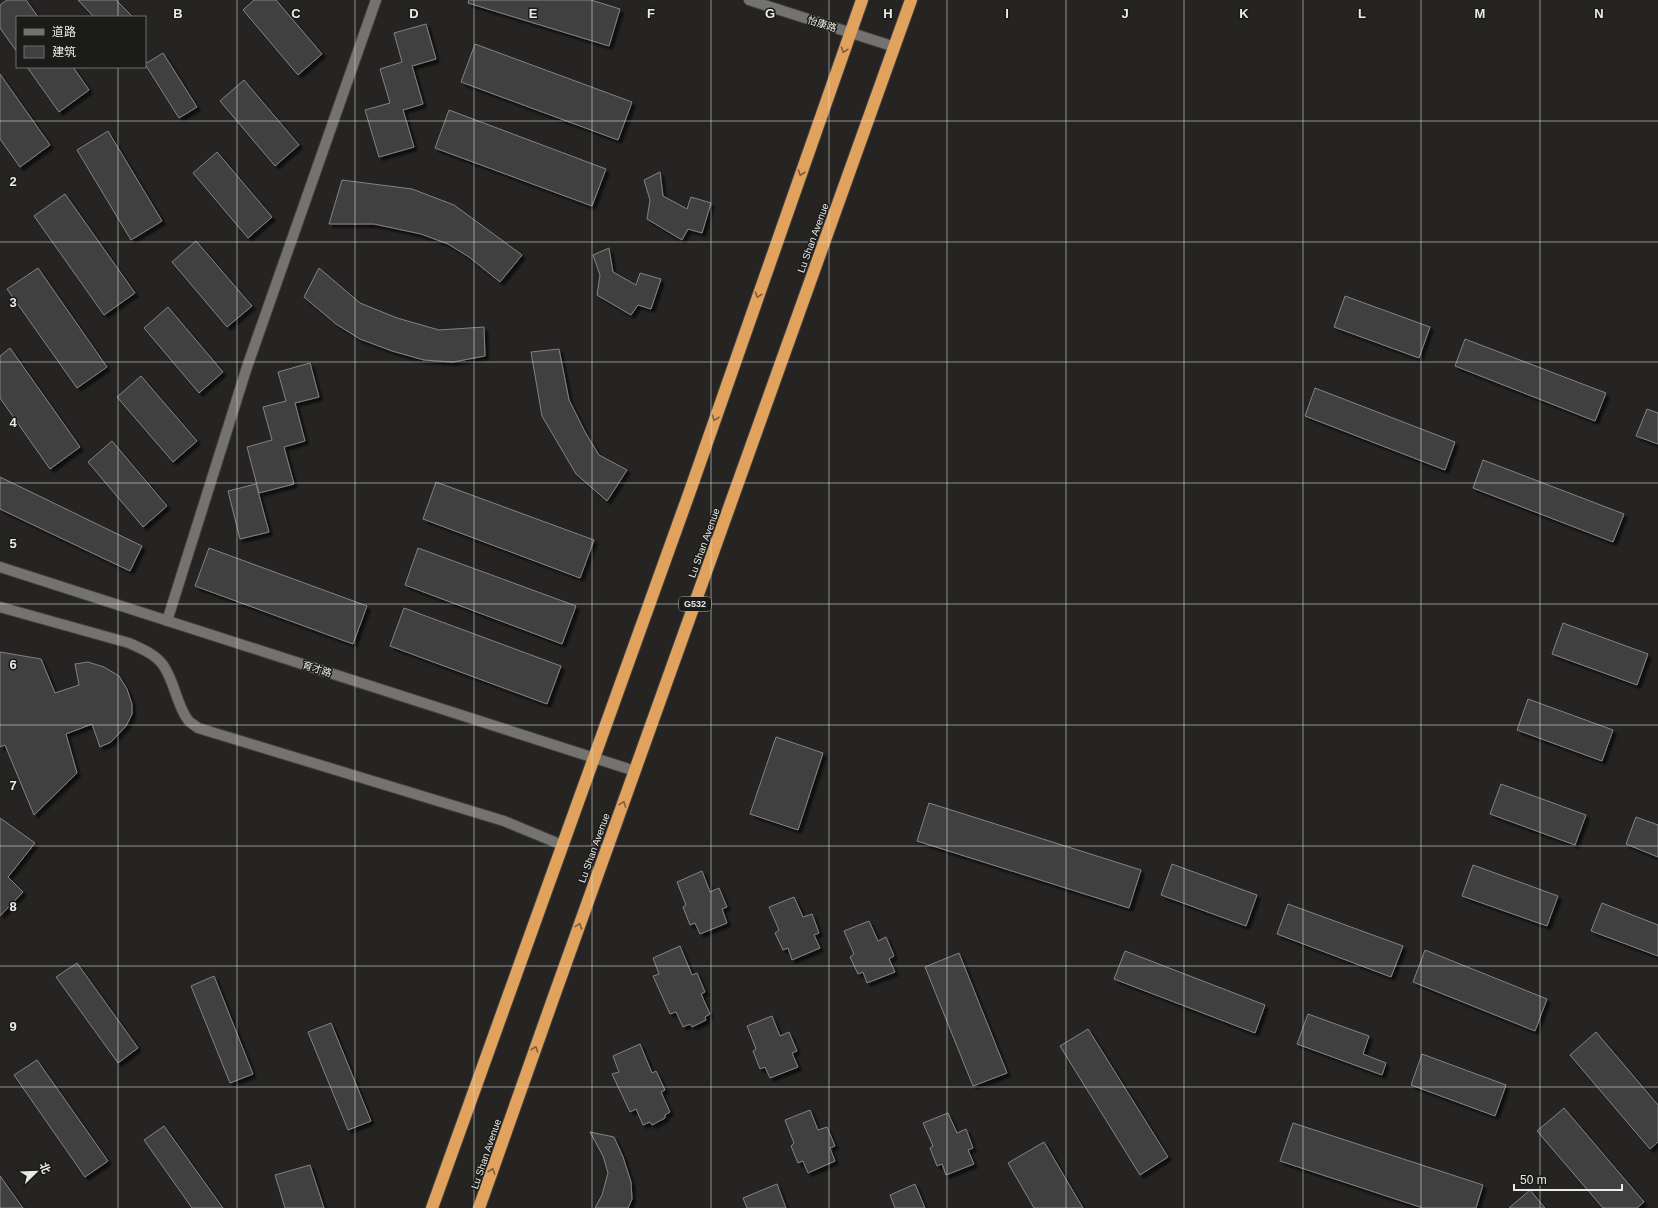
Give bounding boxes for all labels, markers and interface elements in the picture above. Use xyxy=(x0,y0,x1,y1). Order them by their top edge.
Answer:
text: B xyxy=(173,6,183,21)
text: C xyxy=(291,6,301,21)
text: D xyxy=(409,6,419,21)
text: E xyxy=(529,6,538,21)
text: F xyxy=(647,6,655,21)
text: G xyxy=(765,6,775,21)
text: H xyxy=(883,6,893,21)
text: I xyxy=(1005,6,1009,21)
text: J xyxy=(1121,6,1129,21)
text: K xyxy=(1239,6,1249,21)
text: L xyxy=(1358,6,1366,21)
text: M xyxy=(1475,6,1485,21)
text: N xyxy=(1594,6,1604,21)
street label: 怡康路 xyxy=(806,14,838,34)
legend xyxy=(16,16,146,68)
text: 道路 xyxy=(52,25,76,39)
text: 建筑 xyxy=(52,45,76,59)
one-way arrow xyxy=(840,46,849,53)
one-way arrow xyxy=(797,169,806,176)
text: 2 xyxy=(9,174,17,189)
street label: Lu Shan Avenue xyxy=(795,201,831,274)
one-way arrow xyxy=(754,292,763,299)
text: 3 xyxy=(9,295,17,310)
one-way arrow xyxy=(711,414,720,421)
text: 4 xyxy=(9,415,17,430)
street label: Lu Shan Avenue xyxy=(686,506,722,579)
text: 5 xyxy=(9,536,17,551)
road number: G532 xyxy=(679,597,711,611)
text: 6 xyxy=(9,657,17,672)
street label: 育才路 xyxy=(301,659,333,679)
text: 7 xyxy=(9,778,17,793)
one-way arrow xyxy=(618,800,627,807)
street label: Lu Shan Avenue xyxy=(576,811,612,884)
text: 8 xyxy=(9,899,17,914)
one-way arrow xyxy=(574,923,583,930)
text: 9 xyxy=(9,1019,17,1034)
one-way arrow xyxy=(531,1045,539,1052)
street label: Lu Shan Avenue xyxy=(469,1117,503,1190)
north arrow xyxy=(16,1152,56,1192)
text: 北 xyxy=(38,1161,53,1175)
scale bar xyxy=(1514,1166,1622,1192)
one-way arrow xyxy=(488,1168,496,1175)
text: 50 m xyxy=(1520,1173,1547,1187)

